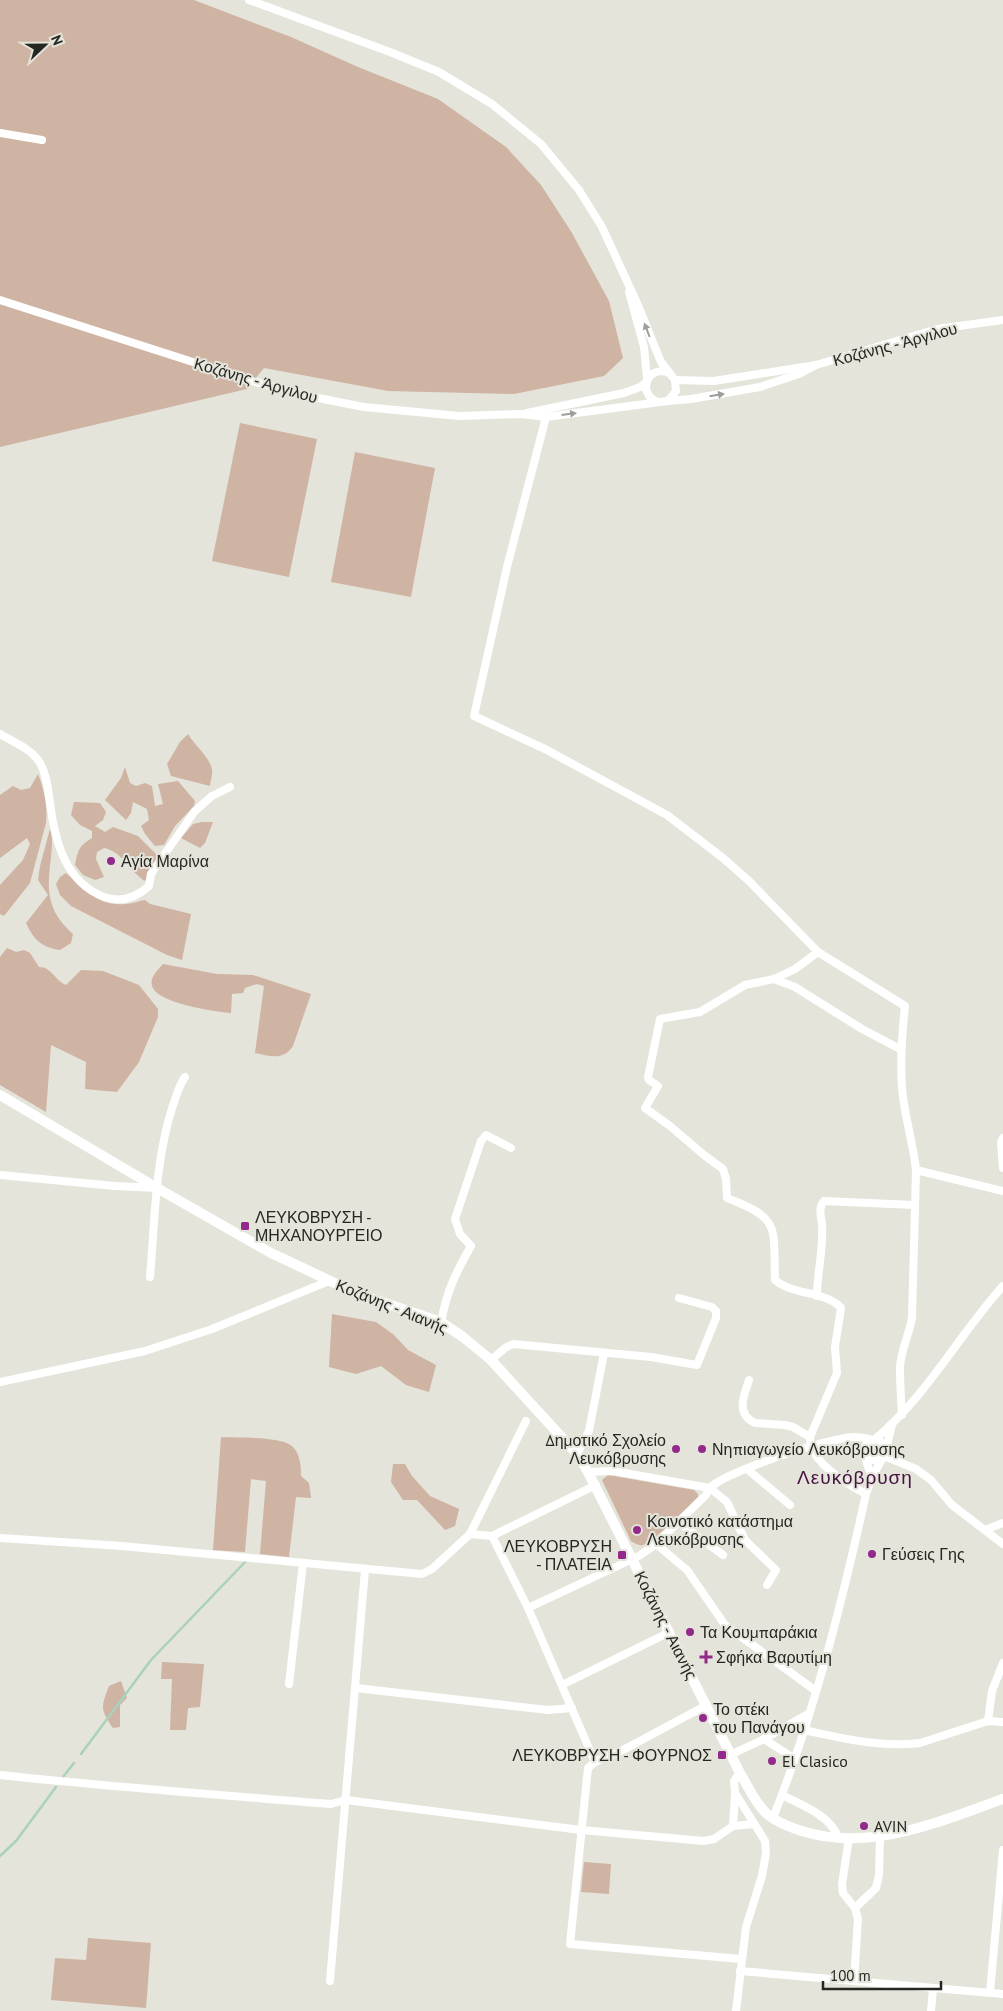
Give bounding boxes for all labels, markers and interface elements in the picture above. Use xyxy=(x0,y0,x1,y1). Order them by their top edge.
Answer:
north arrow xyxy=(20,20,70,70)
text: N xyxy=(47,32,67,48)
street label: Κοζάνης - Άργιλου xyxy=(831,318,959,370)
one-way arrow xyxy=(643,322,650,337)
street label: Κοζάνης - Άργιλου xyxy=(192,353,320,407)
one-way arrow xyxy=(709,391,725,399)
one-way arrow xyxy=(561,410,577,418)
place label: Αγία Μαρίνα xyxy=(121,851,209,871)
marker: Αγία Μαρίνα xyxy=(105,855,117,867)
place label: ΛΕΥΚΟΒΡΥΣΗ - ΜΗΧΑΝΟΥΡΓΕΙΟ xyxy=(255,1207,382,1245)
marker: ΛΕΥΚΟΒΡΥΣΗ - ΜΗΧΑΝΟΥΡΓΕΙΟ xyxy=(239,1220,251,1232)
street label: Κοζάνης - Αιανής xyxy=(333,1274,451,1338)
place label: Δημοτικό Σχολείο Λευκόβρυσης xyxy=(546,1430,666,1468)
place label: Νηπιαγωγείο Λευκόβρυσης xyxy=(712,1439,905,1459)
marker: Δημοτικό Σχολείο Λευκόβρυσης xyxy=(670,1443,682,1455)
marker: Νηπιαγωγείο Λευκόβρυσης xyxy=(696,1443,708,1455)
district label: Λευκόβρυση xyxy=(797,1465,913,1489)
place label: Κοινοτικό κατάστημα Λευκόβρυσης xyxy=(647,1511,793,1549)
marker: Κοινοτικό κατάστημα Λευκόβρυσης xyxy=(631,1524,643,1536)
place label: ΛΕΥΚΟΒΡΥΣΗ - ΠΛΑΤΕΙΑ xyxy=(504,1536,612,1574)
place label: Γεύσεις Γης xyxy=(882,1544,965,1564)
marker: Γεύσεις Γης xyxy=(866,1548,878,1560)
marker: ΛΕΥΚΟΒΡΥΣΗ - ΠΛΑΤΕΙΑ xyxy=(616,1549,628,1561)
street label: Κοζάνης - Αιανής xyxy=(630,1567,702,1683)
place label: Τα Κουμπαράκια xyxy=(700,1622,818,1642)
marker: Τα Κουμπαράκια xyxy=(684,1626,696,1638)
place label: Σφήκα Βαρυτίμη xyxy=(716,1647,832,1667)
marker: Σφήκα Βαρυτίμη xyxy=(700,1651,712,1663)
place label: Το στέκι του Πανάγου xyxy=(713,1699,805,1737)
marker: Το στέκι του Πανάγου xyxy=(697,1712,709,1724)
place label: ΛΕΥΚΟΒΡΥΣΗ - ΦΟΥΡΝΟΣ xyxy=(512,1745,712,1765)
marker: ΛΕΥΚΟΒΡΥΣΗ - ΦΟΥΡΝΟΣ xyxy=(716,1749,728,1761)
place label: El Clasico xyxy=(782,1751,848,1771)
marker: El Clasico xyxy=(766,1755,778,1767)
place label: AVIN xyxy=(874,1816,907,1836)
marker: AVIN xyxy=(858,1820,870,1832)
scale bar xyxy=(823,1958,940,1990)
text: 100 m xyxy=(830,1966,871,1985)

